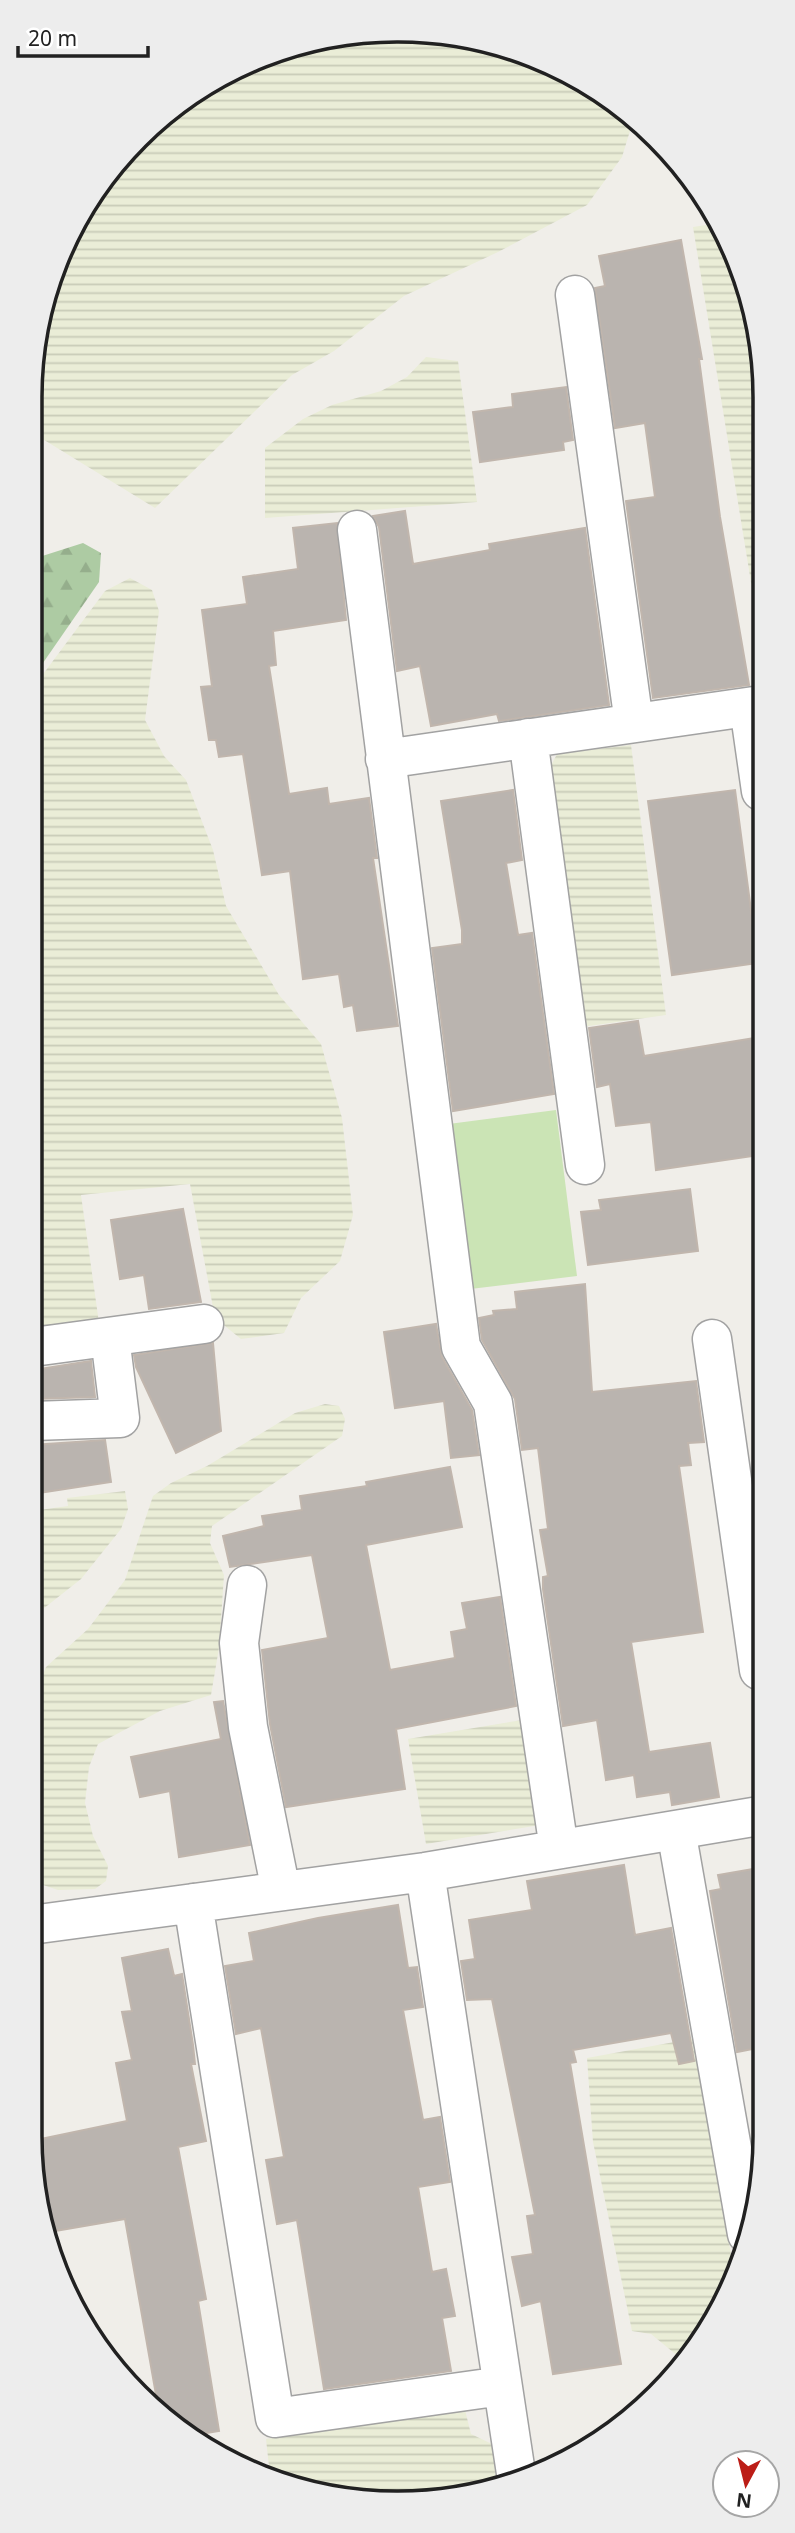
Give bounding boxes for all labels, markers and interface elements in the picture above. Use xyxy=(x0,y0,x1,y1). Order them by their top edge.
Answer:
scale bar xyxy=(18,14,147,58)
text: 20 m xyxy=(28,24,77,52)
north arrow xyxy=(711,2449,781,2519)
text: N xyxy=(735,2487,753,2515)

